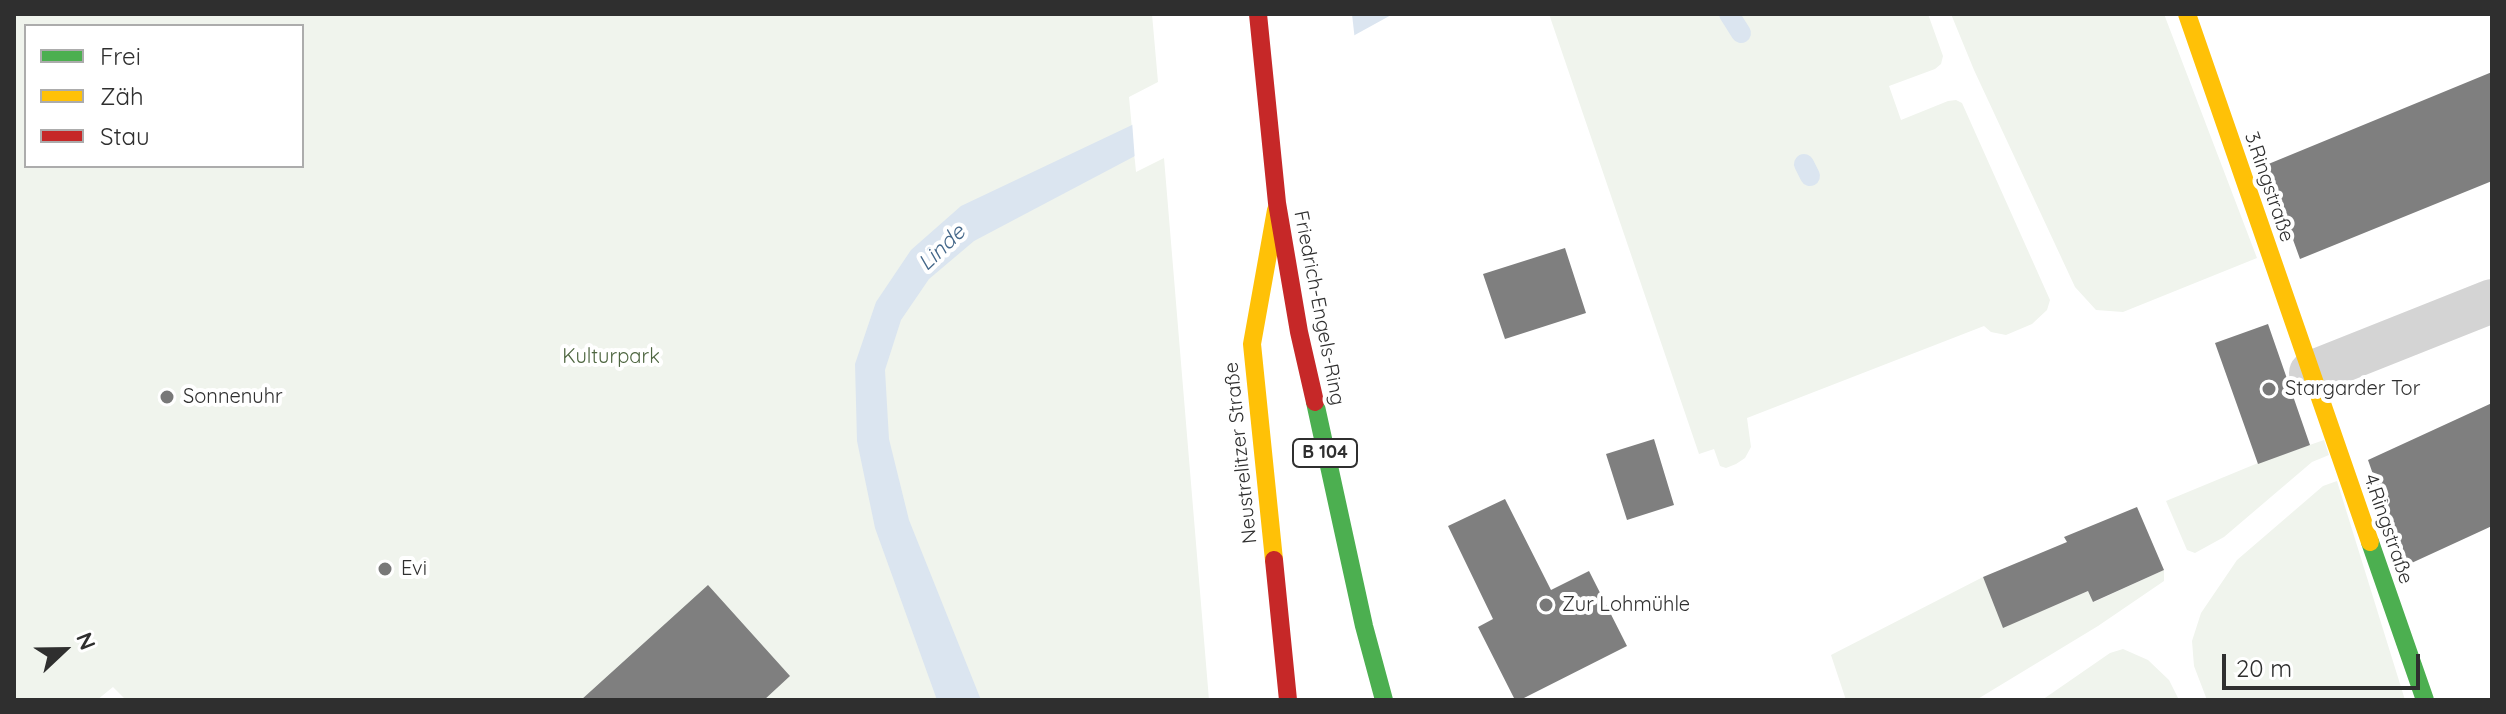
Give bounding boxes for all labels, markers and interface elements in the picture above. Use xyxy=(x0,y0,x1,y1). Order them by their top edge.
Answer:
legend xyxy=(24,24,304,168)
text: Frei xyxy=(100,41,141,71)
text: Zäh xyxy=(100,81,144,111)
text: Stau xyxy=(100,121,150,151)
street label: 3.Ringstraße xyxy=(2239,129,2299,245)
street label: Friedrich-Engels-Ring xyxy=(1288,209,1350,407)
water label: Linde xyxy=(913,219,971,277)
park label: Kulturpark xyxy=(562,345,660,369)
street label: Neustrelitzer Straße xyxy=(1220,361,1262,545)
place label: Stargarder Tor xyxy=(2285,377,2420,401)
marker: Stargarder Tor xyxy=(2260,380,2278,398)
place label: Sonnenuhr xyxy=(183,385,283,409)
marker: Sonnenuhr xyxy=(158,388,176,406)
road number: B 104 xyxy=(1293,439,1357,467)
street label: 4.Ringstraße xyxy=(2358,471,2418,587)
place label: Evi xyxy=(401,557,427,581)
marker: Evi xyxy=(376,560,394,578)
place label: Zur Lohmühle xyxy=(1562,593,1690,617)
marker: Zur Lohmühle xyxy=(1537,596,1555,614)
north arrow xyxy=(24,610,104,690)
text: N xyxy=(70,628,102,654)
scale bar xyxy=(2226,638,2424,688)
text: 20 m xyxy=(2236,653,2292,683)

